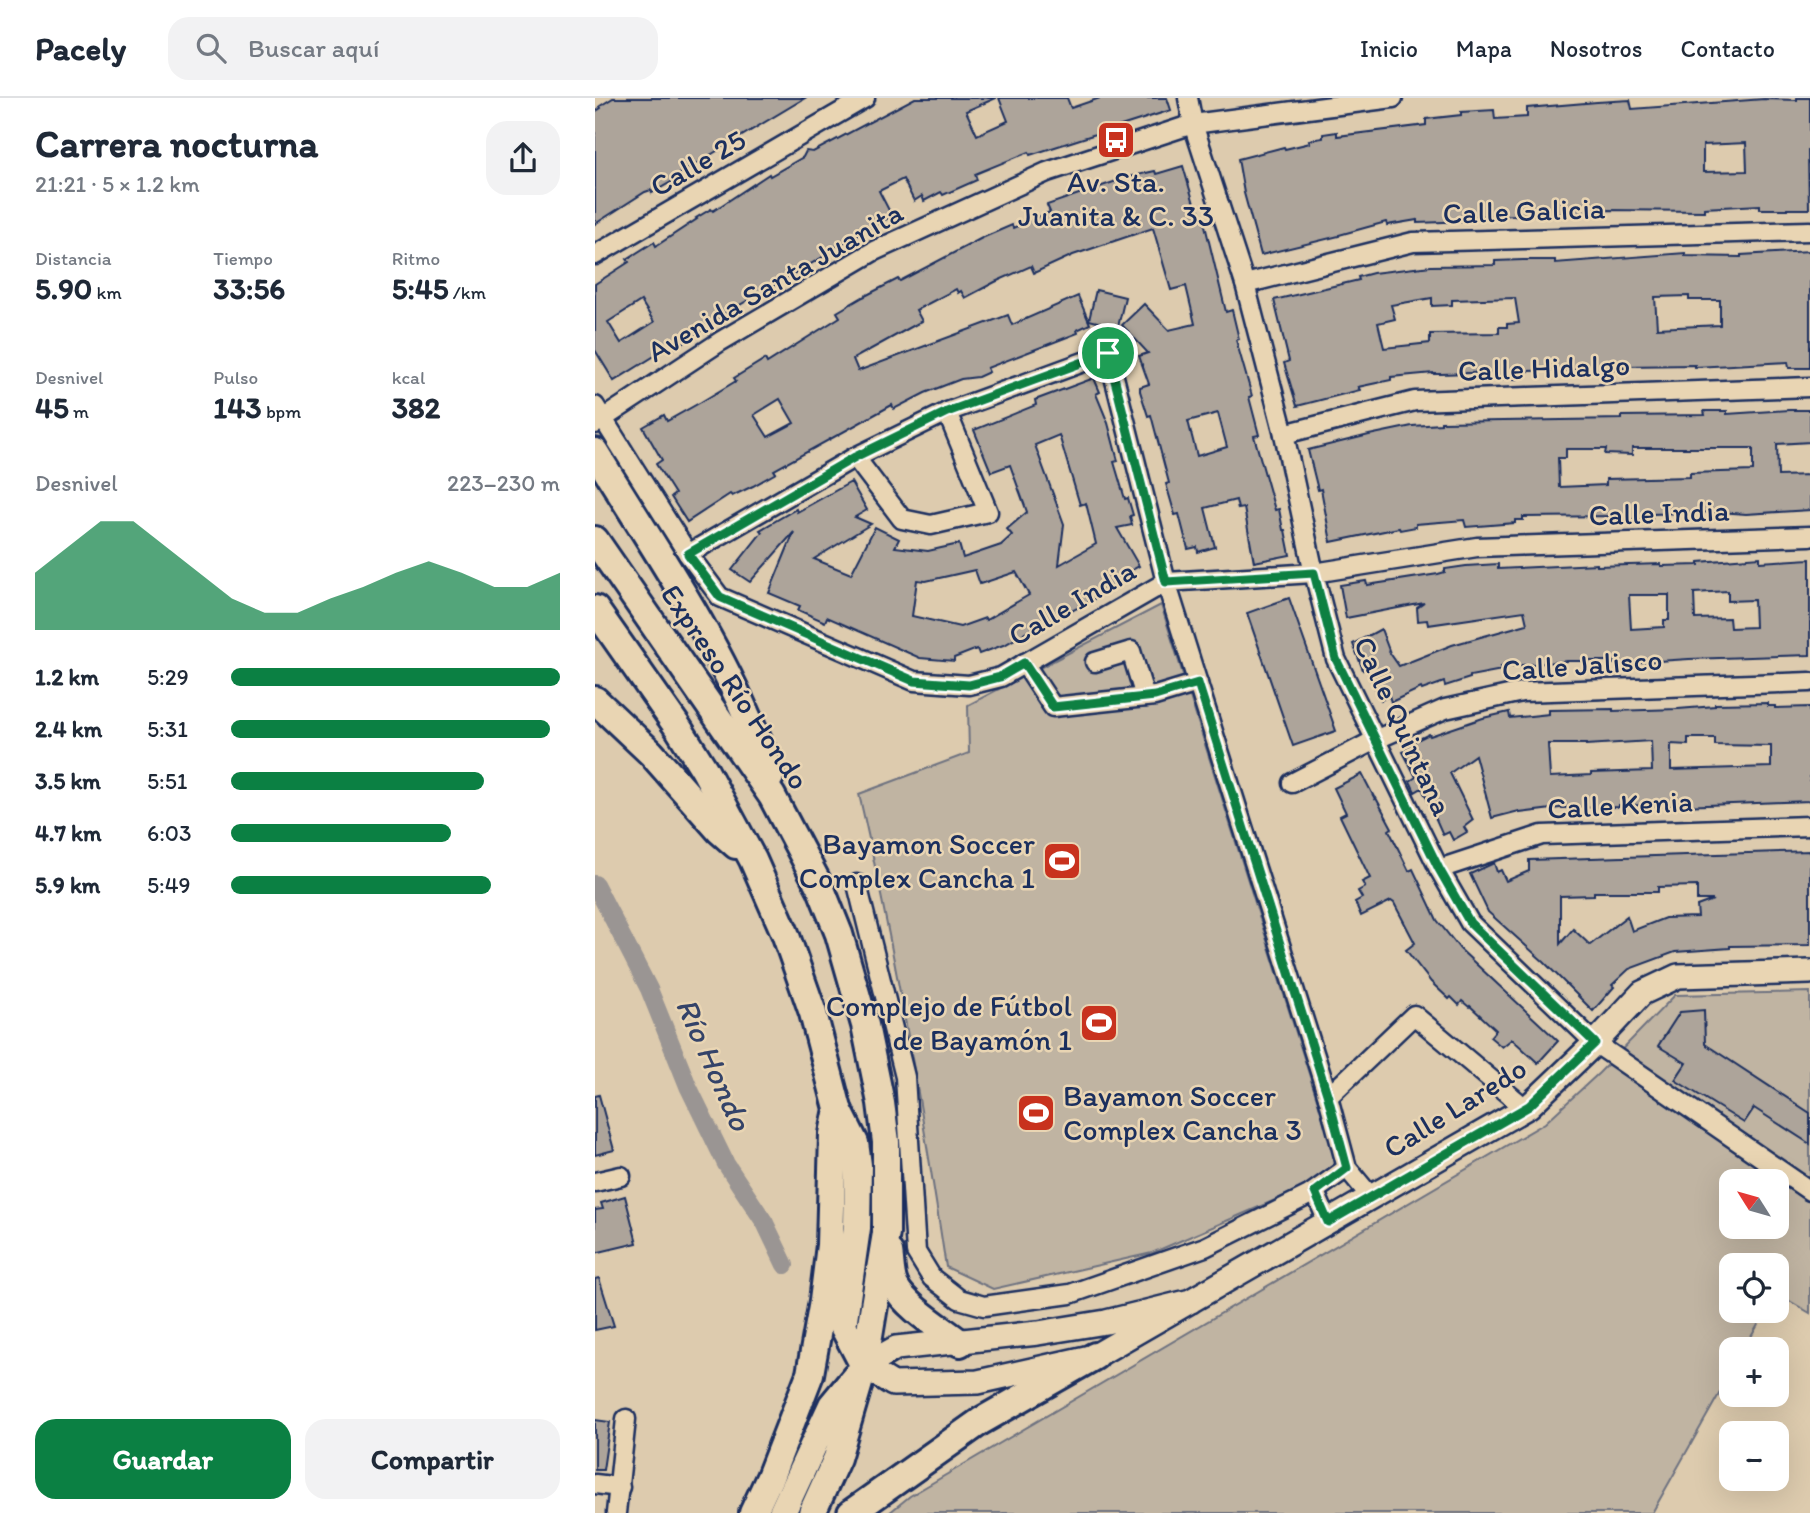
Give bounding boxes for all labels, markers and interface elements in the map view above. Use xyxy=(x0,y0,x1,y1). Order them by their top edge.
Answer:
search box xyxy=(168,17,658,80)
text: Pacely xyxy=(35,29,126,68)
icon: search xyxy=(192,29,230,67)
text: Buscar aquí xyxy=(248,32,379,64)
text: Inicio xyxy=(1360,34,1418,63)
text: Mapa xyxy=(1456,34,1512,63)
text: Nosotros xyxy=(1550,34,1642,63)
text: Contacto xyxy=(1680,34,1775,63)
bus stop icon: Av. Sta. Juanita & C. 33 xyxy=(1095,119,1137,161)
street label: Calle 25 xyxy=(643,120,752,205)
text: Carrera nocturna xyxy=(35,121,318,167)
button: share xyxy=(486,121,560,195)
place label: Av. Sta. Juanita & C. 33 xyxy=(1018,163,1214,234)
text: 21:21 · 5 × 1.2 km xyxy=(35,170,200,198)
street label: Calle Galicia xyxy=(1442,189,1606,232)
street label: Avenida Santa Juanita xyxy=(640,193,910,370)
text: Distancia xyxy=(35,247,112,270)
text: Tiempo xyxy=(213,247,273,270)
text: Ritmo xyxy=(392,247,440,270)
text: 5.90 xyxy=(35,270,92,307)
text: 33:56 xyxy=(213,270,285,307)
text: 5:45 xyxy=(392,270,449,307)
text: km xyxy=(92,281,122,304)
text: /km xyxy=(449,281,486,304)
pin xyxy=(1078,323,1138,383)
icon: arrive xyxy=(1089,334,1127,372)
street label: Calle Hidalgo xyxy=(1457,346,1631,389)
text: Desnivel xyxy=(35,366,103,389)
text: Pulso xyxy=(213,366,258,389)
text: kcal xyxy=(392,366,425,389)
text: 45 xyxy=(35,389,69,426)
text: 143 xyxy=(213,389,262,426)
text: 382 xyxy=(392,389,440,426)
text: m xyxy=(69,400,89,423)
text: bpm xyxy=(262,400,301,423)
text: Desnivel xyxy=(35,469,118,497)
text: 223–230 m xyxy=(447,469,560,497)
street label: Calle India xyxy=(1588,492,1730,533)
street label: Calle India xyxy=(1001,551,1142,654)
street label: Expreso Río Hondo xyxy=(653,577,818,796)
street label: Calle Quintana xyxy=(1346,630,1461,822)
street label: Calle Jalisco xyxy=(1501,640,1663,689)
text: 1.2 km xyxy=(35,663,99,691)
text: 5:29 xyxy=(147,663,189,691)
text: 2.4 km xyxy=(35,715,102,743)
text: 5:31 xyxy=(147,715,188,743)
text: 3.5 km xyxy=(35,767,101,795)
text: 5:51 xyxy=(147,767,187,795)
street label: Calle Kenia xyxy=(1546,782,1694,827)
text: 4.7 km xyxy=(35,819,101,847)
text: 6:03 xyxy=(147,819,192,847)
place label: Bayamon Soccer Complex Cancha 1 xyxy=(799,825,1035,896)
sports icon: Bayamon Soccer Complex Cancha 1 xyxy=(1041,840,1083,882)
text: 5.9 km xyxy=(35,871,100,899)
text: 5:49 xyxy=(147,871,191,899)
place label: Complejo de Fútbol de Bayamón 1 xyxy=(826,987,1072,1058)
water label: Río Hondo xyxy=(668,992,761,1138)
sports icon: Complejo de Fútbol de Bayamón 1 xyxy=(1078,1002,1120,1044)
street label: Calle Laredo xyxy=(1376,1049,1533,1166)
place label: Bayamon Soccer Complex Cancha 3 xyxy=(1063,1077,1302,1148)
sports icon: Bayamon Soccer Complex Cancha 3 xyxy=(1015,1092,1057,1134)
north arrow xyxy=(1719,1169,1789,1239)
map controls xyxy=(1719,1169,1789,1491)
button: locate xyxy=(1719,1253,1789,1323)
button: + xyxy=(1719,1337,1789,1407)
button: Guardar xyxy=(35,1419,291,1499)
button: Compartir xyxy=(305,1419,560,1499)
button: − xyxy=(1719,1421,1789,1491)

